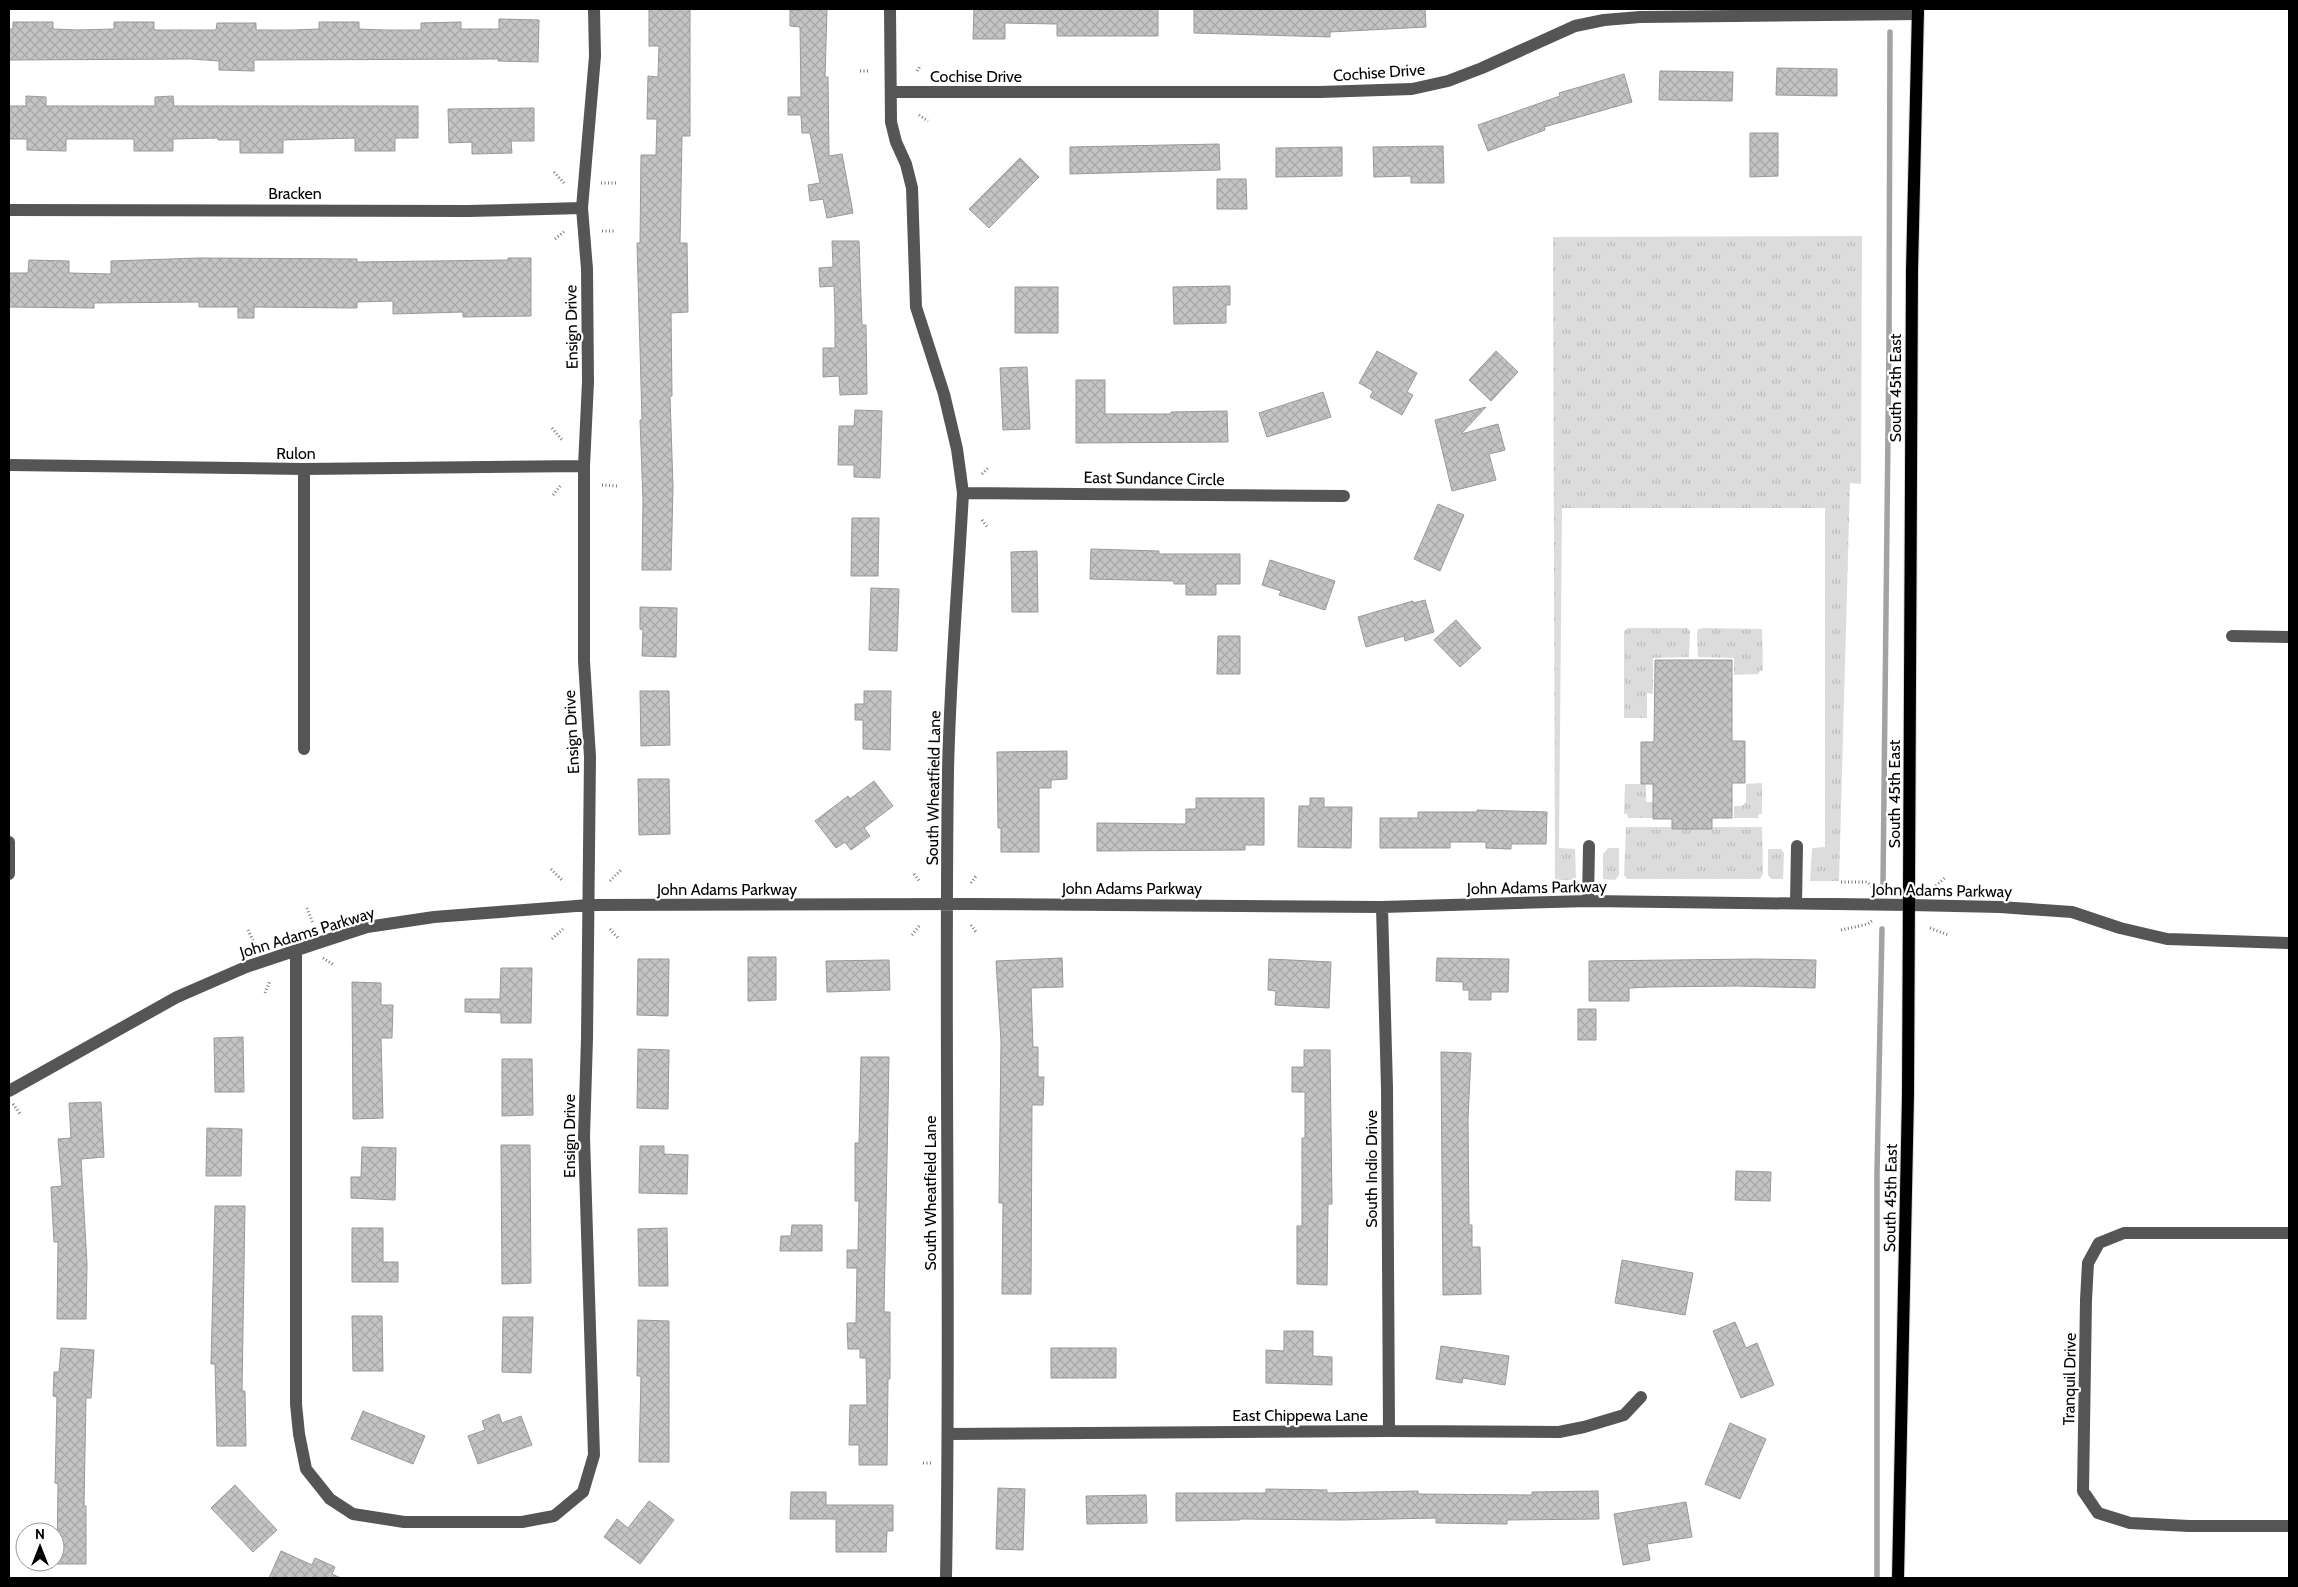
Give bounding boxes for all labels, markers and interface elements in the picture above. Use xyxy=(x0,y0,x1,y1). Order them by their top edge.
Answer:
street label: Cochise Drive xyxy=(1332,60,1426,85)
street label: Cochise Drive xyxy=(930,67,1022,86)
street label: Bracken xyxy=(268,184,322,203)
street label: Ensign Drive xyxy=(561,285,582,369)
street label: South 45th East xyxy=(1886,333,1905,442)
street label: Rulon xyxy=(276,444,316,463)
street label: East Sundance Circle xyxy=(1083,468,1225,489)
street label: Ensign Drive xyxy=(560,689,583,774)
street label: South Wheatfield Lane xyxy=(923,710,944,866)
street label: South 45th East xyxy=(1885,739,1904,848)
street label: John Adams Parkway xyxy=(1466,877,1607,898)
street label: John Adams Parkway xyxy=(1061,879,1202,898)
street label: John Adams Parkway xyxy=(656,880,797,899)
street label: John Adams Parkway xyxy=(1871,880,2012,901)
street label: John Adams Parkway xyxy=(236,903,377,962)
street label: Ensign Drive xyxy=(560,1094,579,1178)
street label: South Indio Drive xyxy=(1362,1110,1381,1228)
street label: South Wheatfield Lane xyxy=(921,1116,940,1271)
street label: South 45th East xyxy=(1880,1143,1901,1252)
street label: Tranquil Drive xyxy=(2059,1333,2080,1425)
street label: East Chippewa Lane xyxy=(1232,1406,1368,1425)
north arrow xyxy=(15,1522,65,1572)
text: N xyxy=(35,1525,45,1543)

